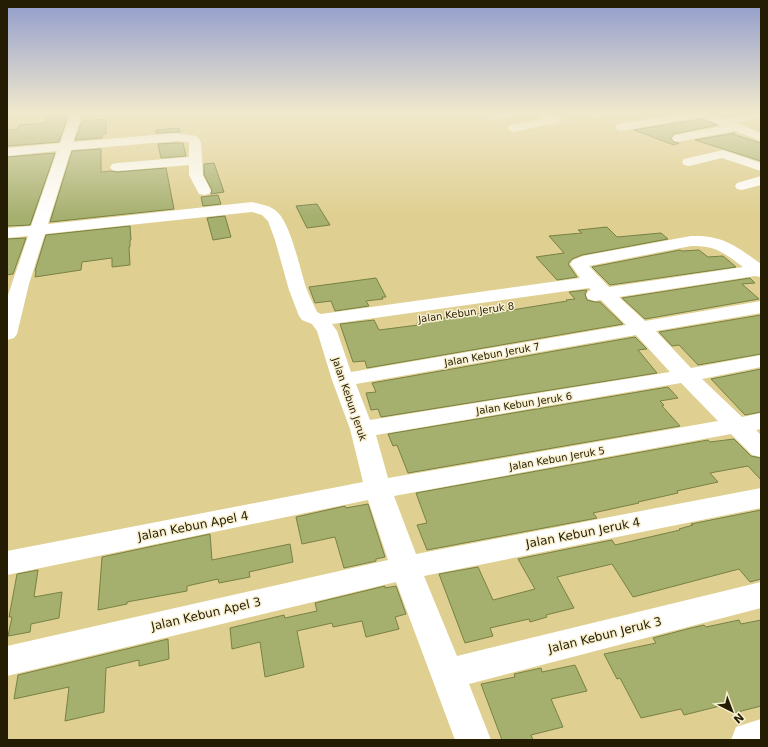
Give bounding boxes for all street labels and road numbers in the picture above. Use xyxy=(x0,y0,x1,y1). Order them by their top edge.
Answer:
street label: Jalan Kebun Jeruk 8 xyxy=(416,300,515,325)
street label: Jalan Kebun Jeruk 7 xyxy=(442,341,541,368)
street label: Jalan Kebun Jeruk xyxy=(330,355,369,442)
street label: Jalan Kebun Jeruk 6 xyxy=(474,390,573,417)
street label: Jalan Kebun Jeruk 5 xyxy=(507,445,606,472)
street label: Jalan Kebun Apel 4 xyxy=(136,508,249,544)
street label: Jalan Kebun Jeruk 4 xyxy=(524,515,641,551)
street label: Jalan Kebun Apel 3 xyxy=(149,595,262,634)
street label: Jalan Kebun Jeruk 3 xyxy=(546,614,663,656)

